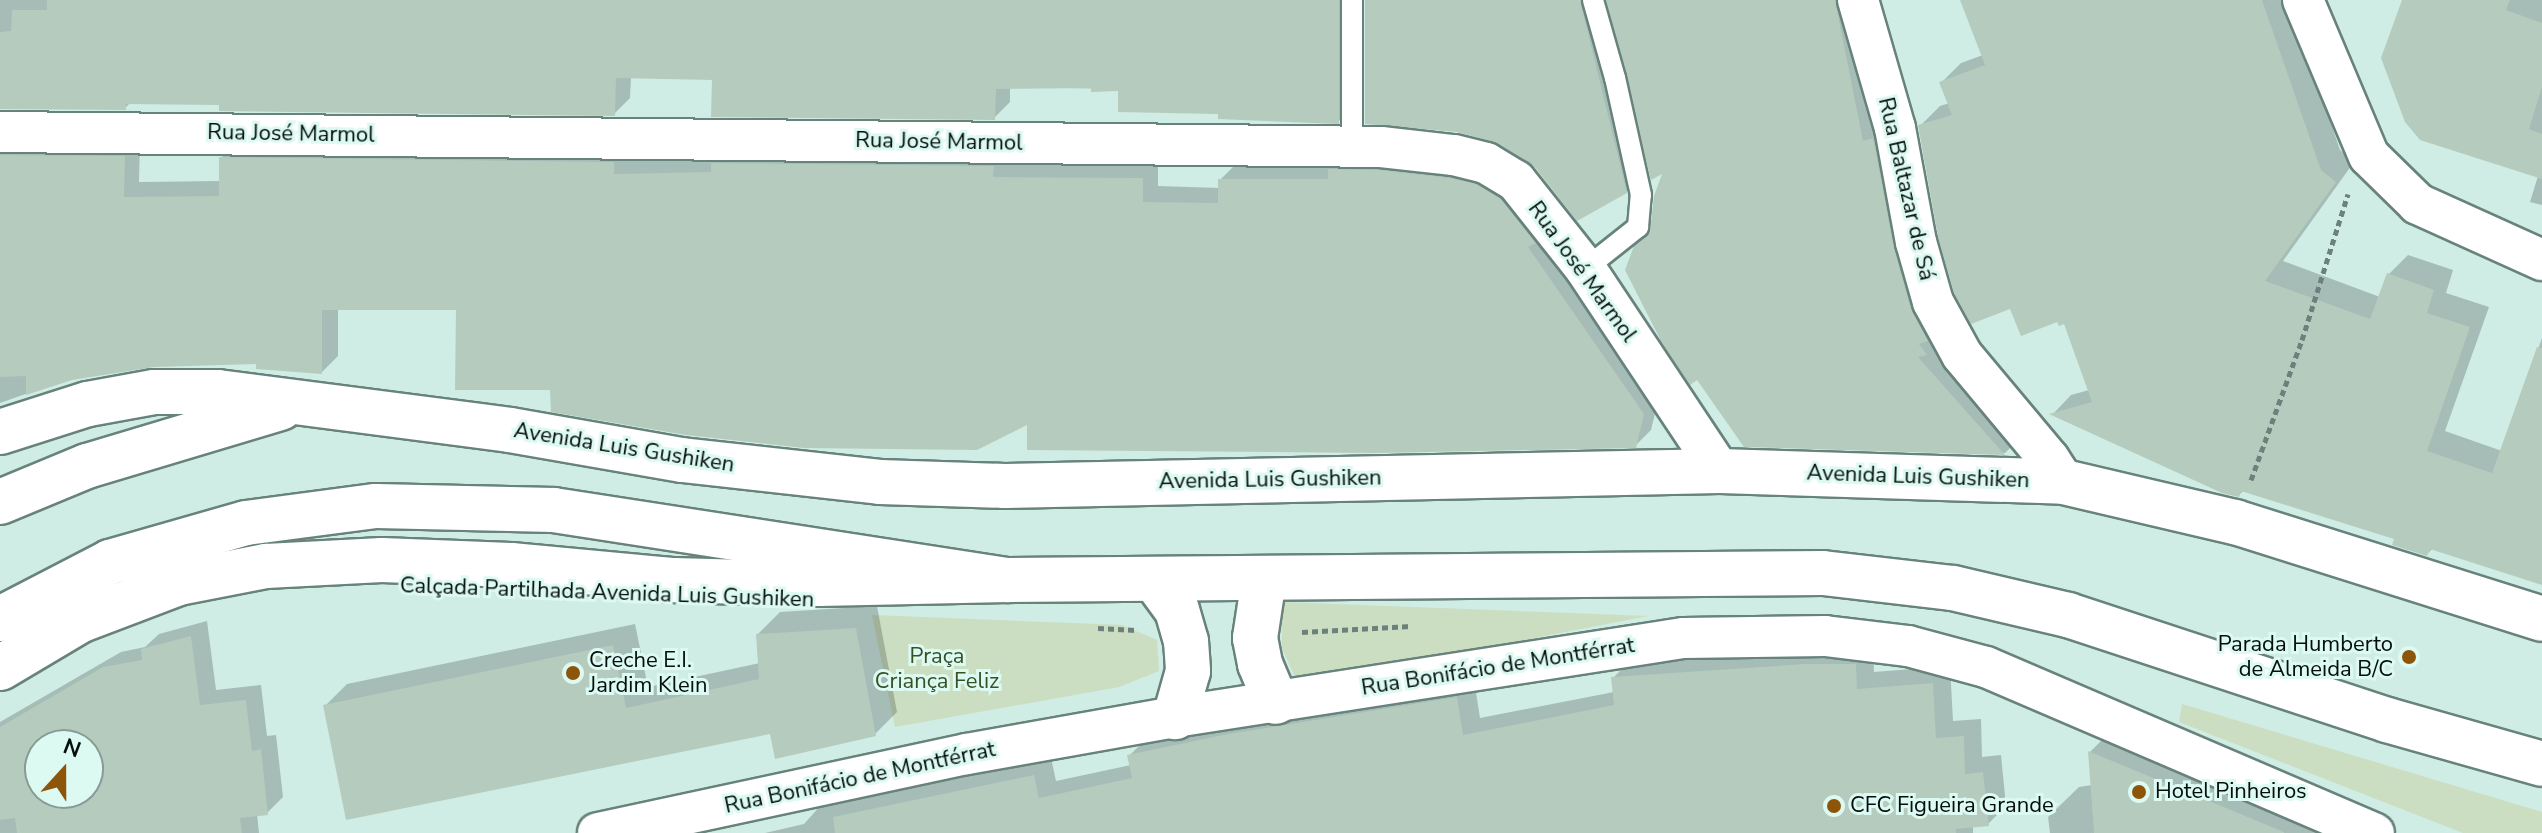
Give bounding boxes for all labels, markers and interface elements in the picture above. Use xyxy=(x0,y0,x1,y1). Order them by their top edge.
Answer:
street label: Rua Baltazar de Sá xyxy=(1872,95,1940,283)
street label: Rua José Marmol xyxy=(207,119,375,149)
street label: Rua José Marmol xyxy=(855,127,1023,157)
street label: Rua José Marmol xyxy=(1522,196,1642,348)
street label: Avenida Luis Gushiken xyxy=(512,418,736,478)
street label: Avenida Luis Gushiken xyxy=(1806,460,2030,494)
street label: Avenida Luis Gushiken xyxy=(1158,465,1382,495)
street label: Calçada Partilhada Avenida Luis Gushiken xyxy=(399,573,815,613)
place label: Parada Humberto de Almeida B/C xyxy=(2218,631,2393,682)
street label: Rua Bonifácio de Montférrat xyxy=(1359,632,1637,702)
park label: Praça Criança Feliz xyxy=(875,643,999,694)
place label: Creche E.I. Jardim Klein xyxy=(589,647,707,698)
marker: Parada Humberto de Almeida B/C xyxy=(2400,648,2418,666)
marker: Creche E.I. Jardim Klein xyxy=(564,664,582,682)
north arrow xyxy=(24,729,104,809)
text: N xyxy=(59,732,85,765)
street label: Rua Bonifácio de Montférrat xyxy=(722,736,998,820)
place label: Hotel Pinheiros xyxy=(2155,779,2307,805)
marker: Hotel Pinheiros xyxy=(2130,783,2148,801)
place label: CFC Figueira Grande xyxy=(1850,793,2054,819)
marker: CFC Figueira Grande xyxy=(1825,797,1843,815)

